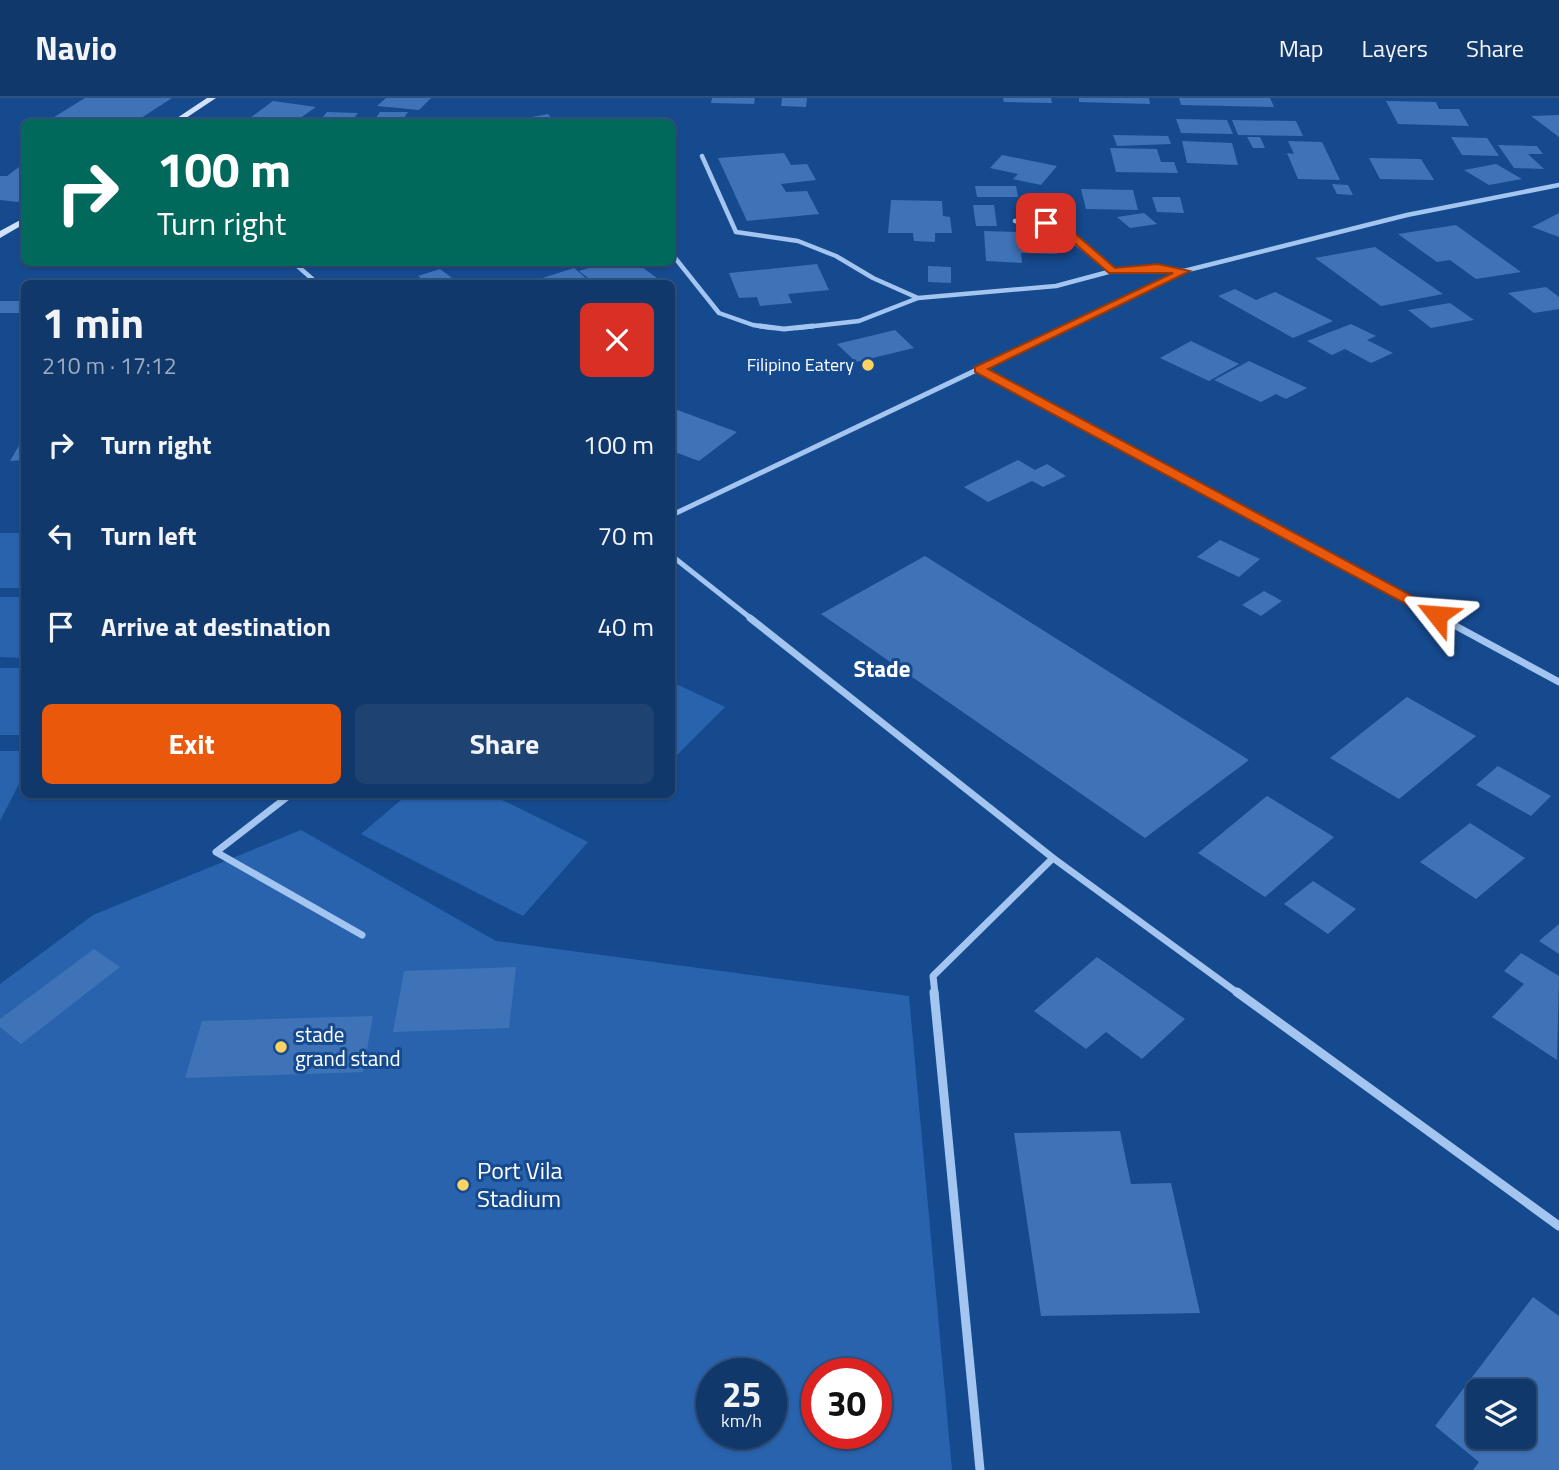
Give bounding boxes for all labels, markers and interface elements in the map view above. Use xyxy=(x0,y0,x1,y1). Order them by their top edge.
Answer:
text: Navio xyxy=(35,23,117,73)
text: Map xyxy=(1279,30,1324,66)
text: Layers xyxy=(1362,30,1428,66)
text: Share xyxy=(1466,30,1524,66)
text: 100 m xyxy=(157,131,291,206)
icon: right xyxy=(42,147,133,238)
pin xyxy=(1016,193,1076,253)
text: Turn right xyxy=(157,199,286,247)
icon: arrive xyxy=(1027,204,1065,242)
text: 1 min xyxy=(42,290,144,354)
button: close xyxy=(580,303,654,377)
text: 210 m · 17:12 xyxy=(42,348,177,383)
place label: Filipino Eatery xyxy=(747,351,854,378)
marker: Filipino Eatery xyxy=(860,357,876,373)
text: Turn right xyxy=(101,425,212,464)
text: 100 m xyxy=(583,425,654,464)
icon: right xyxy=(42,426,80,464)
text: Turn left xyxy=(101,516,196,555)
text: 70 m xyxy=(597,516,654,555)
icon: left xyxy=(42,517,80,555)
position arrow xyxy=(1400,578,1474,652)
text: Arrive at destination xyxy=(101,607,331,646)
text: 40 m xyxy=(597,607,654,646)
icon: arrive xyxy=(42,608,80,646)
district label: Stade xyxy=(854,651,910,686)
button: Exit xyxy=(42,704,341,784)
button: Share xyxy=(355,704,654,784)
place label: stade grand stand xyxy=(295,1018,401,1074)
marker: stade grand stand xyxy=(273,1039,289,1055)
place label: Port Vila Stadium xyxy=(477,1152,563,1216)
marker: Port Vila Stadium xyxy=(455,1177,471,1193)
speed limit sign: 30 xyxy=(801,1358,892,1449)
text: 25 xyxy=(722,1367,761,1421)
map controls xyxy=(1466,1379,1536,1449)
button: layers xyxy=(1466,1379,1536,1449)
text: km/h xyxy=(721,1407,762,1434)

